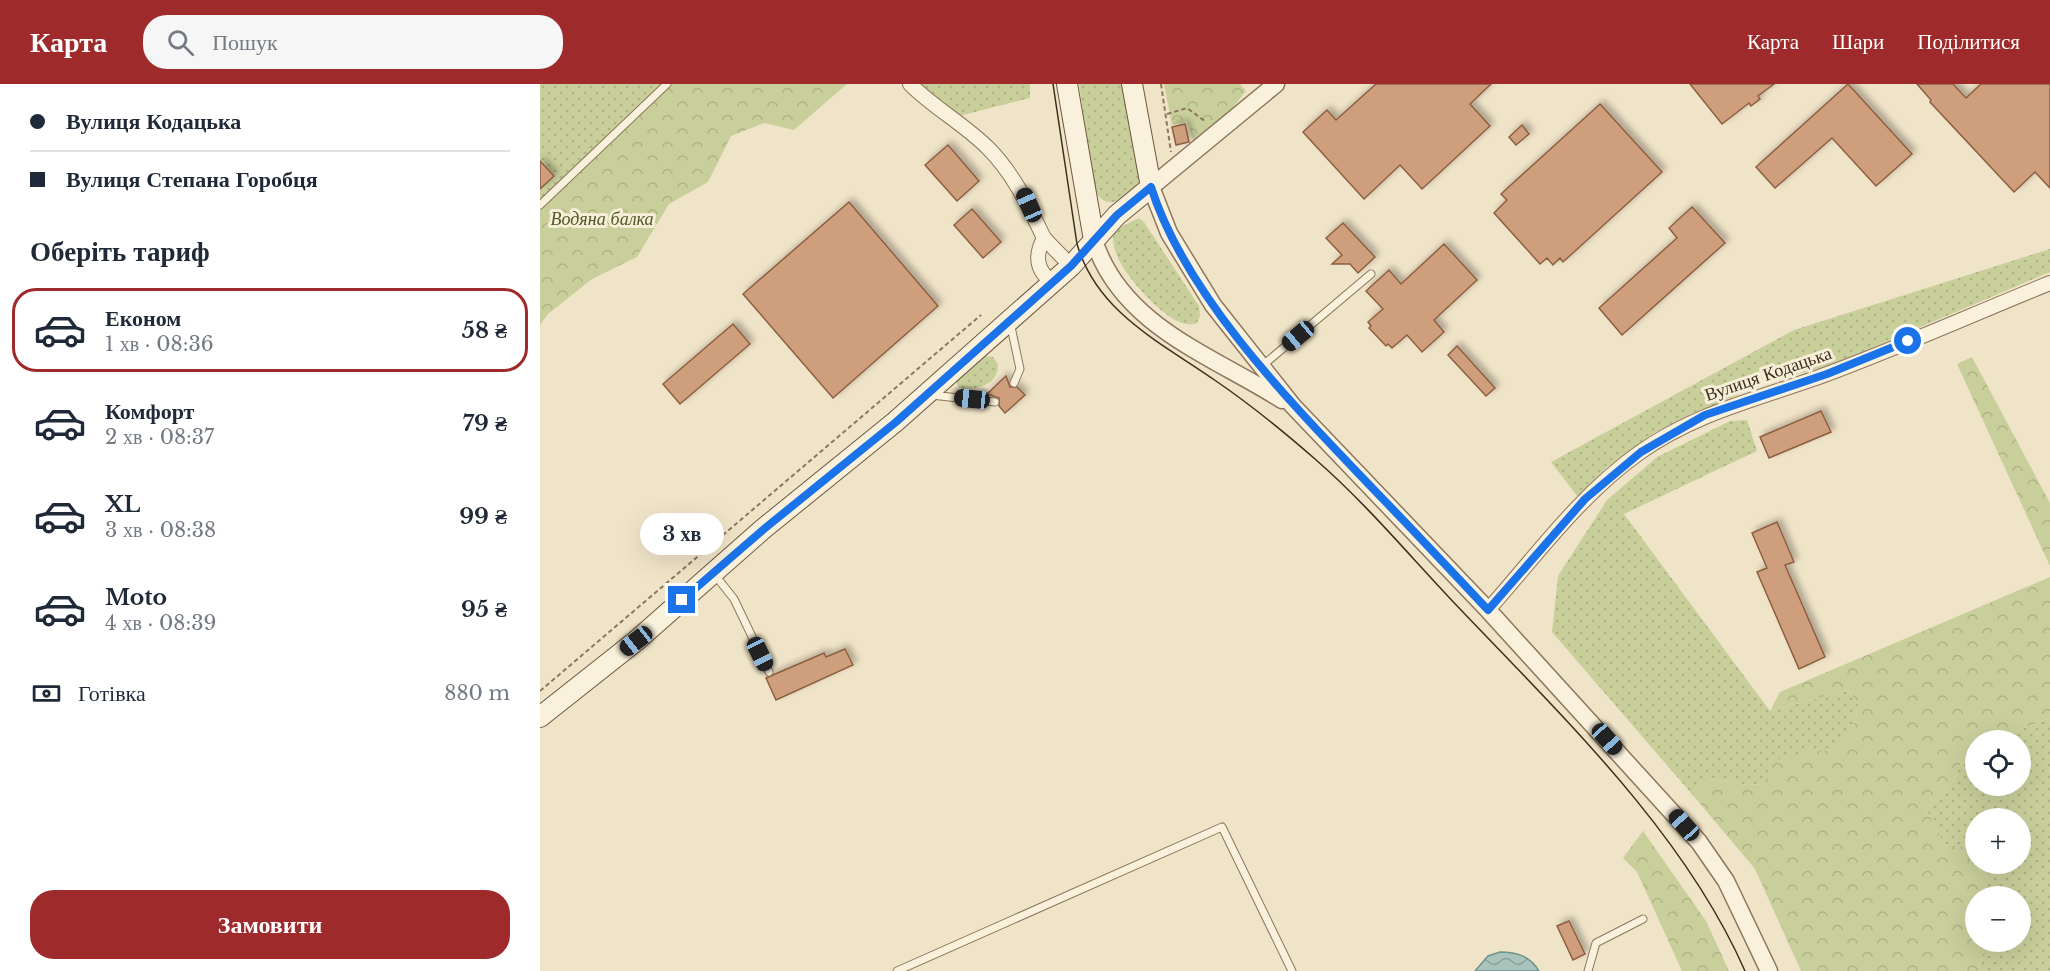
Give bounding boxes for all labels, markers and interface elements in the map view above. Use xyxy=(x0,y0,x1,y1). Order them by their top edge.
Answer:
search box xyxy=(143,15,563,69)
text: Карта xyxy=(30,25,107,60)
icon: search xyxy=(164,26,197,59)
text: Пошук xyxy=(212,29,278,56)
text: Карта xyxy=(1747,29,1799,55)
text: Шари xyxy=(1832,29,1884,55)
text: Поділитися xyxy=(1917,29,2020,55)
text: Вулиця Кодацька xyxy=(66,108,241,135)
text: Вулиця Степана Горобця xyxy=(66,166,318,193)
car xyxy=(1013,185,1045,225)
park label: Водяна балка xyxy=(551,208,653,230)
text: Оберіть тариф xyxy=(30,235,210,268)
icon: car xyxy=(33,303,87,357)
text: Економ xyxy=(105,305,181,332)
text: 58 ₴ xyxy=(462,317,507,344)
car xyxy=(1278,318,1318,354)
route start xyxy=(1894,327,1921,354)
text: 1 хв · 08:36 xyxy=(105,332,214,356)
street label: Вулиця Кодацька xyxy=(1702,342,1834,406)
car xyxy=(953,388,991,410)
icon: car xyxy=(33,396,87,450)
text: Комфорт xyxy=(105,398,194,425)
text: 79 ₴ xyxy=(463,410,507,437)
text: 2 хв · 08:37 xyxy=(105,425,214,449)
icon: car xyxy=(33,489,87,543)
text: XL xyxy=(105,491,140,518)
text: 99 ₴ xyxy=(459,503,507,530)
callout: 3 хв xyxy=(640,513,724,555)
text: 3 хв · 08:38 xyxy=(105,518,216,542)
text: 3 хв xyxy=(663,522,701,546)
icon: car xyxy=(33,582,87,636)
text: Moto xyxy=(105,584,167,611)
route end xyxy=(668,586,695,613)
text: 95 ₴ xyxy=(461,596,507,623)
text: 4 хв · 08:39 xyxy=(105,611,216,635)
car xyxy=(616,623,656,659)
car xyxy=(744,634,776,674)
icon: cash xyxy=(30,677,63,710)
text: Готівка xyxy=(78,680,146,707)
text: 880 m xyxy=(444,681,510,705)
car xyxy=(1588,720,1626,758)
map controls xyxy=(1965,730,2031,952)
button: locate xyxy=(1965,730,2031,796)
car xyxy=(1665,806,1703,844)
button: + xyxy=(1965,808,2031,874)
button: − xyxy=(1965,886,2031,952)
button: Замовити xyxy=(30,890,510,959)

